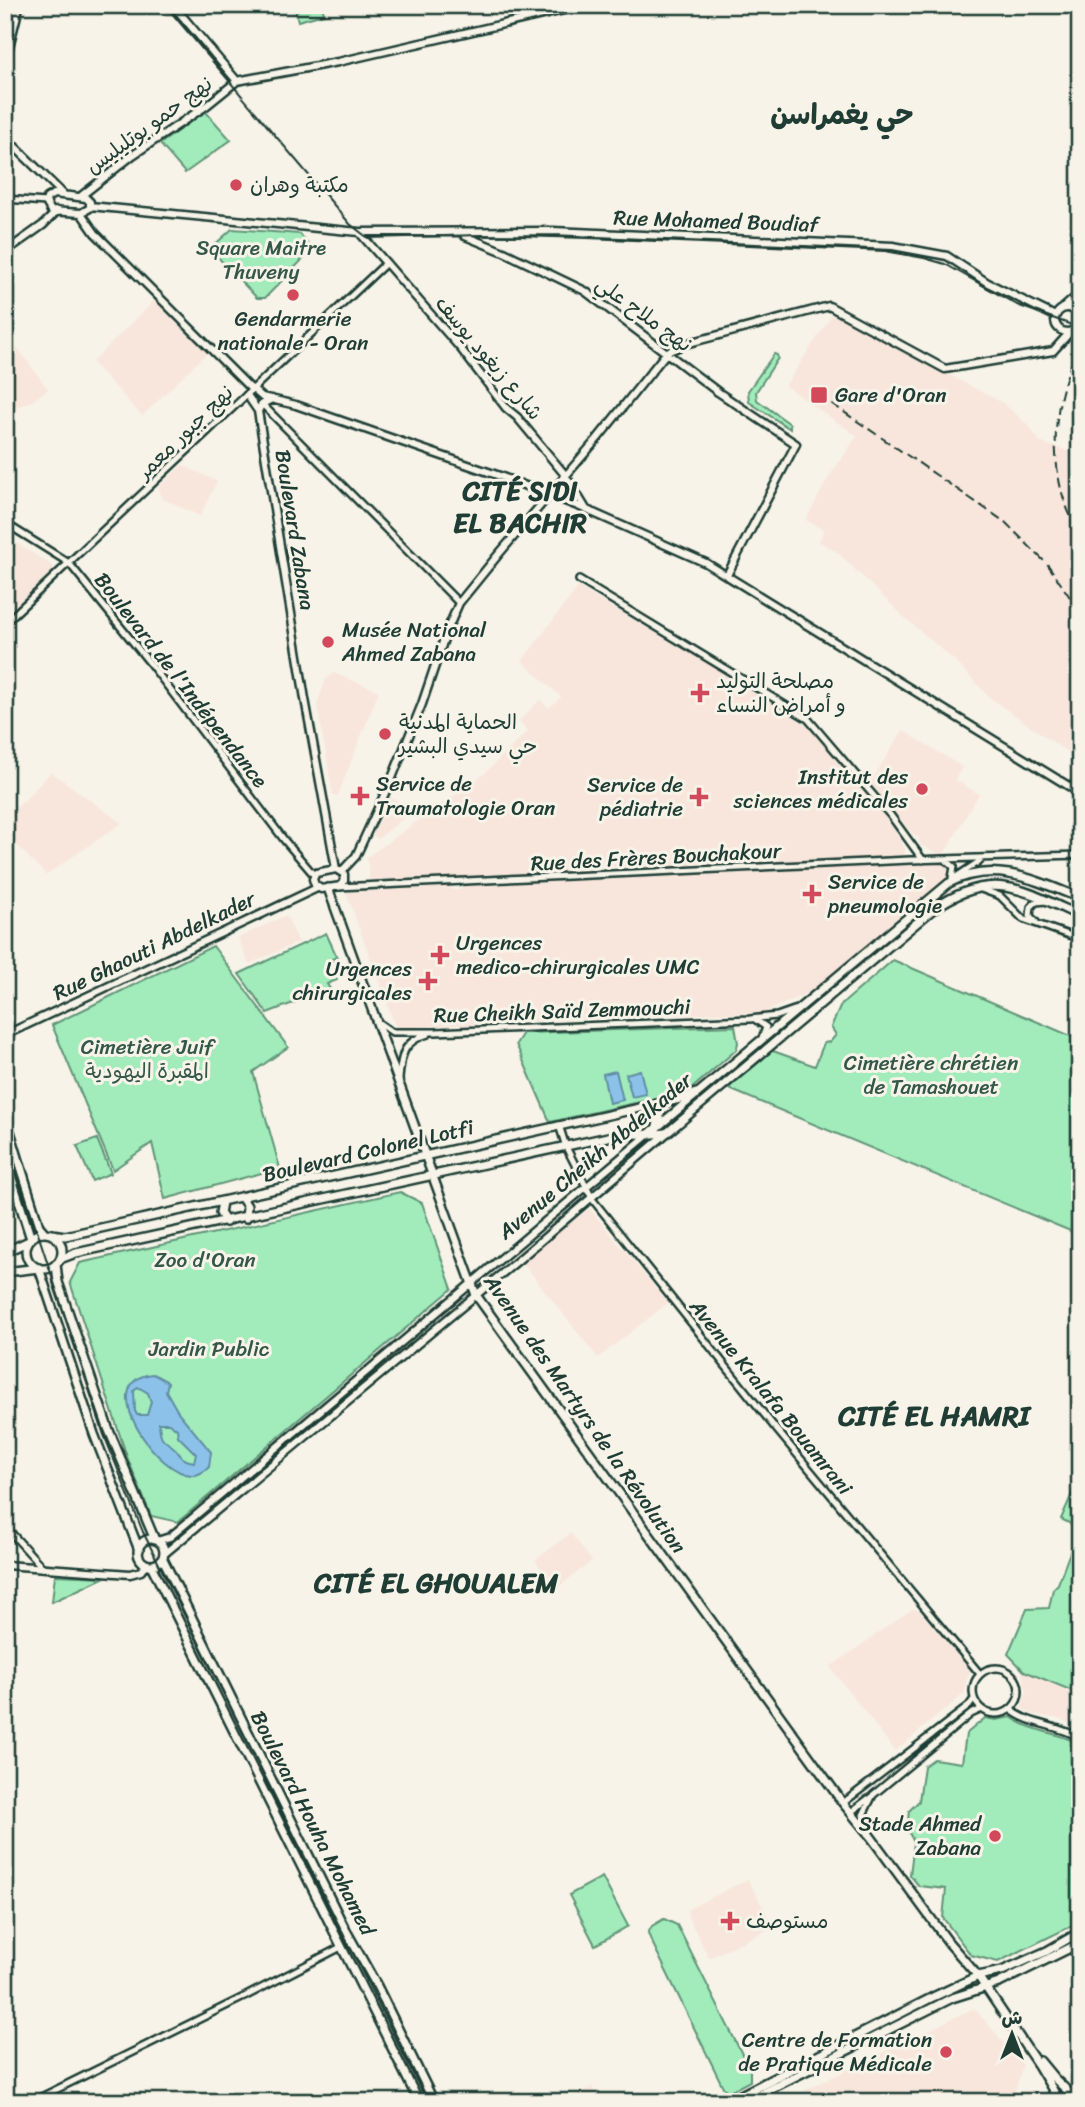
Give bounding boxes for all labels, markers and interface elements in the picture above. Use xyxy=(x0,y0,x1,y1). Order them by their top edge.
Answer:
street label: نهج حمو بوتليليس xyxy=(77,65,221,185)
district label: حي يغمراسن xyxy=(770,90,914,140)
place label: مكتبة وهران xyxy=(250,166,349,204)
marker: مكتبة وهران xyxy=(228,177,244,193)
street label: Rue Mohamed Boudiaf xyxy=(613,198,822,244)
park label: Square Maitre Thuveny xyxy=(196,229,326,291)
street label: نهج ملاح علي xyxy=(587,266,701,362)
marker: Gendarmerie nationale - Oran xyxy=(285,287,301,303)
street label: شارع زيغود يوسف xyxy=(425,287,553,429)
place label: Gendarmerie nationale - Oran xyxy=(218,300,368,362)
street label: نهج جبور معمر xyxy=(126,375,243,490)
place label: Gare d'Oran xyxy=(835,376,947,414)
marker: Gare d'Oran xyxy=(809,385,829,405)
street label: Boulevard Zabana xyxy=(264,447,327,614)
district label: CITÉ SIDI EL BACHIR xyxy=(453,466,587,547)
street label: Boulevard de l'Indépendance xyxy=(84,563,278,797)
place label: Musée National Ahmed Zabana xyxy=(341,611,487,673)
marker: Musée National Ahmed Zabana xyxy=(320,634,336,650)
place label: مصلحة التوليد و أمراض النساء xyxy=(716,662,846,724)
marker: مصلحة التوليد و أمراض النساء xyxy=(690,683,710,703)
place label: الحماية المدنية حي سيدي البشير xyxy=(397,703,537,765)
marker: الحماية المدنية حي سيدي البشير xyxy=(377,726,393,742)
place label: Institut des sciences médicales xyxy=(733,758,908,820)
place label: Service de Traumatologie Oran xyxy=(376,765,555,827)
place label: Service de pédiatrie xyxy=(587,766,683,828)
marker: Institut des sciences médicales xyxy=(914,781,930,797)
marker: Service de Traumatologie Oran xyxy=(350,786,370,806)
marker: Service de pédiatrie xyxy=(689,787,709,807)
street label: Rue des Frères Bouchakour xyxy=(530,831,784,883)
place label: Service de pneumologie xyxy=(827,863,942,925)
street label: Rue Ghaouti Abdelkader xyxy=(46,880,263,1012)
marker: Service de pneumologie xyxy=(802,884,822,904)
place label: Urgences medico-chirurgicales UMC xyxy=(456,924,700,986)
marker: Urgences medico-chirurgicales UMC xyxy=(430,945,450,965)
place label: Urgences chirurgicales xyxy=(292,950,412,1012)
marker: Urgences chirurgicales xyxy=(418,971,438,991)
street label: Rue Cheikh Saïd Zemmouchi xyxy=(433,987,692,1034)
park label: Cimetière Juif المقبرة اليهودية xyxy=(81,1028,216,1090)
park label: Cimetière chrétien de Tamashouet xyxy=(844,1044,1018,1106)
street label: Avenue Cheikh Abdelkader xyxy=(488,1062,702,1250)
street label: Boulevard Colonel Lotfi xyxy=(259,1108,479,1194)
park label: Zoo d'Oran xyxy=(154,1241,256,1279)
street label: Avenue des Martyrs de la Révolution xyxy=(473,1265,697,1562)
street label: Avenue Kralafa Bouamrani xyxy=(679,1289,863,1505)
park label: Jardin Public xyxy=(148,1330,270,1368)
district label: CITÉ EL HAMRI xyxy=(837,1391,1032,1440)
district label: CITÉ EL GHOUALEM xyxy=(313,1558,559,1607)
street label: Boulevard Houha Mohamed xyxy=(240,1704,387,1944)
place label: Stade Ahmed Zabana xyxy=(859,1805,983,1867)
marker: Stade Ahmed Zabana xyxy=(987,1828,1003,1844)
place label: مستوصف xyxy=(746,1902,828,1940)
marker: مستوصف xyxy=(720,1911,740,1931)
north arrow xyxy=(976,1998,1046,2068)
text: ش xyxy=(1002,2001,1023,2034)
place label: Centre de Formation de Pratique Médicale xyxy=(738,2021,932,2083)
marker: Centre de Formation de Pratique Médicale xyxy=(938,2044,954,2060)

